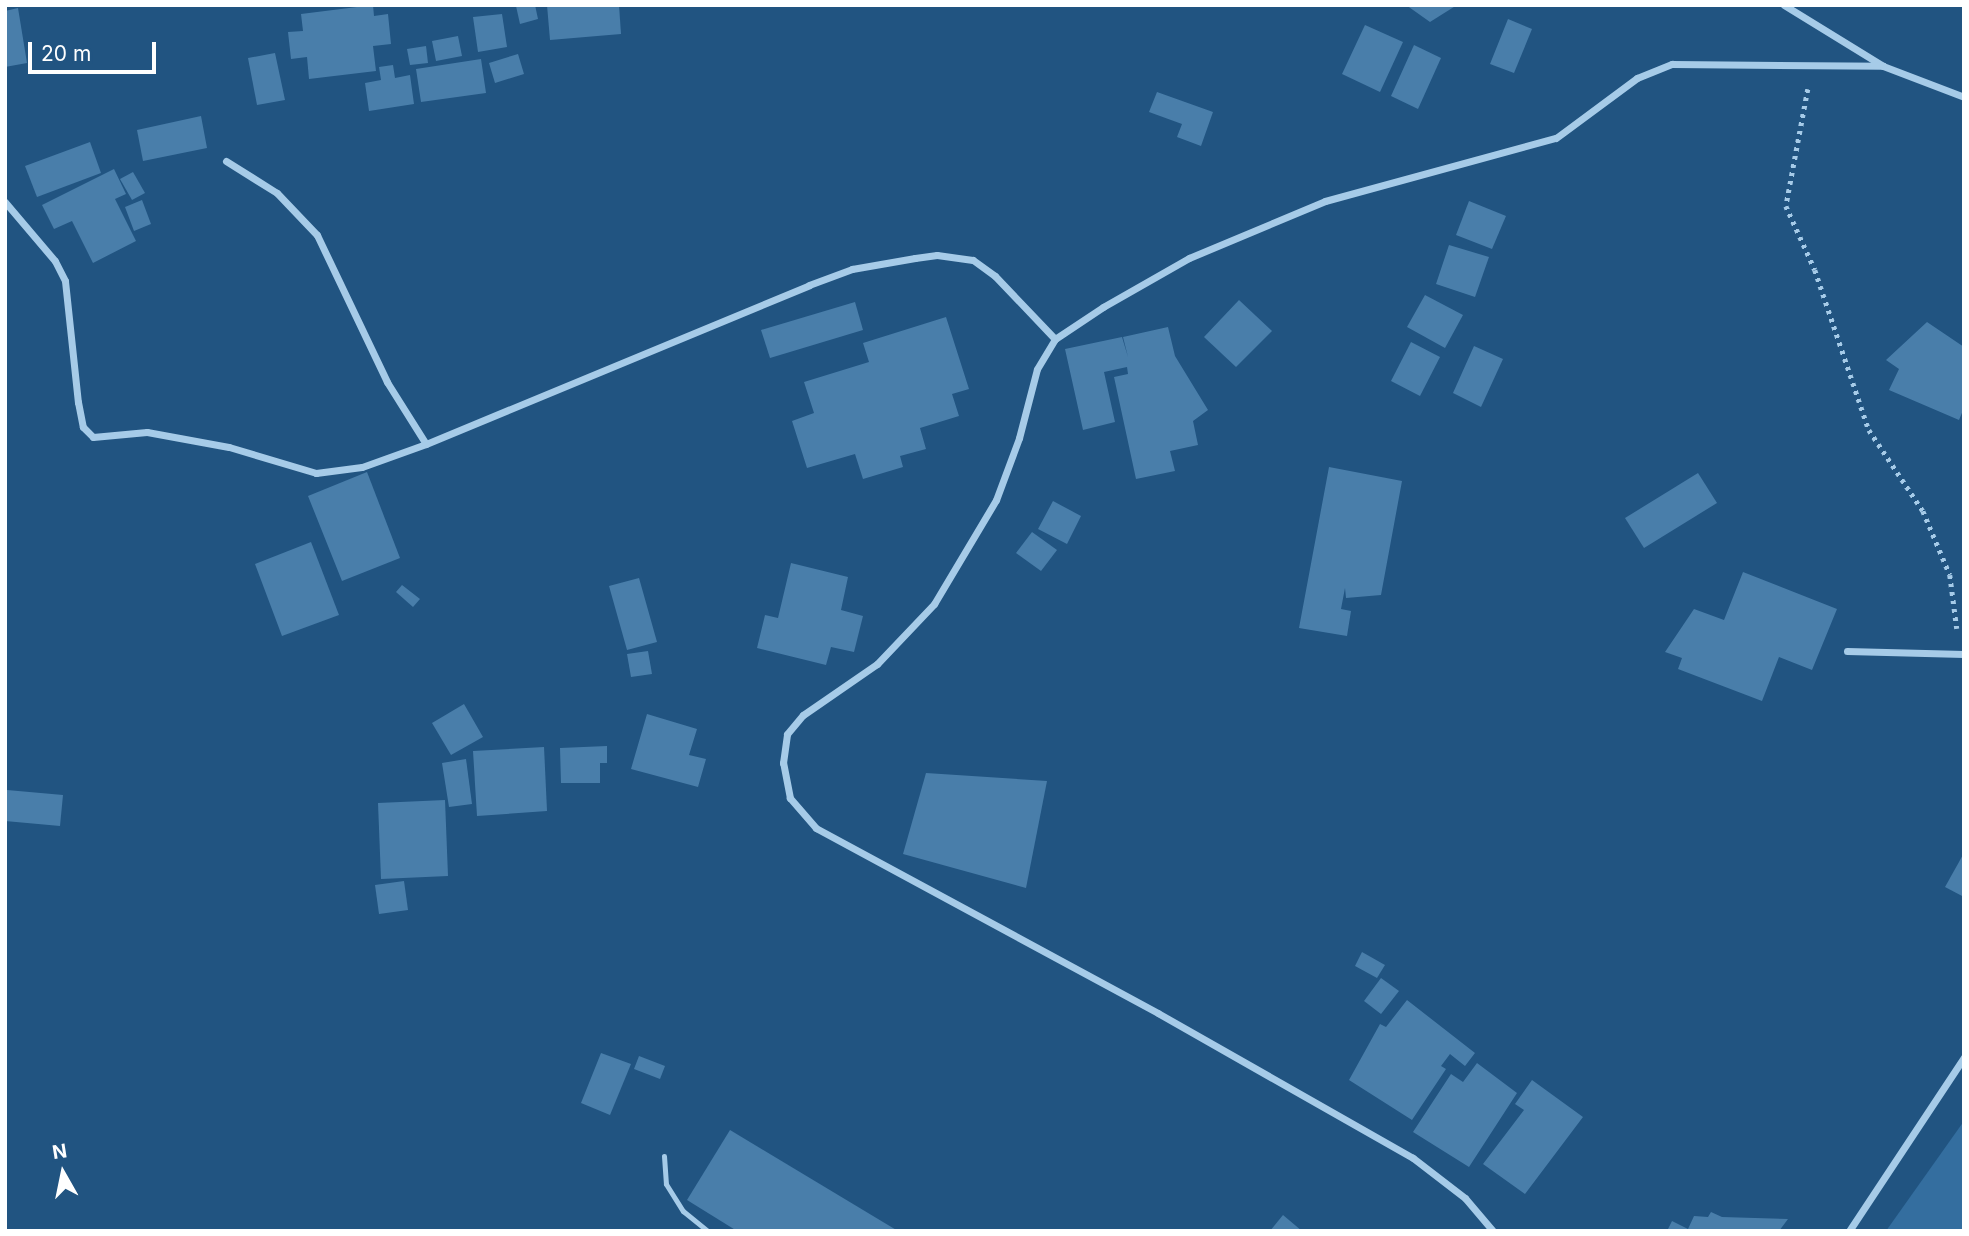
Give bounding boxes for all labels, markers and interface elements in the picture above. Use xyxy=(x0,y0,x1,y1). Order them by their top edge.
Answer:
scale bar xyxy=(32,28,159,72)
text: 20 m xyxy=(41,41,91,66)
north arrow xyxy=(28,1138,98,1208)
text: N xyxy=(51,1139,69,1164)

